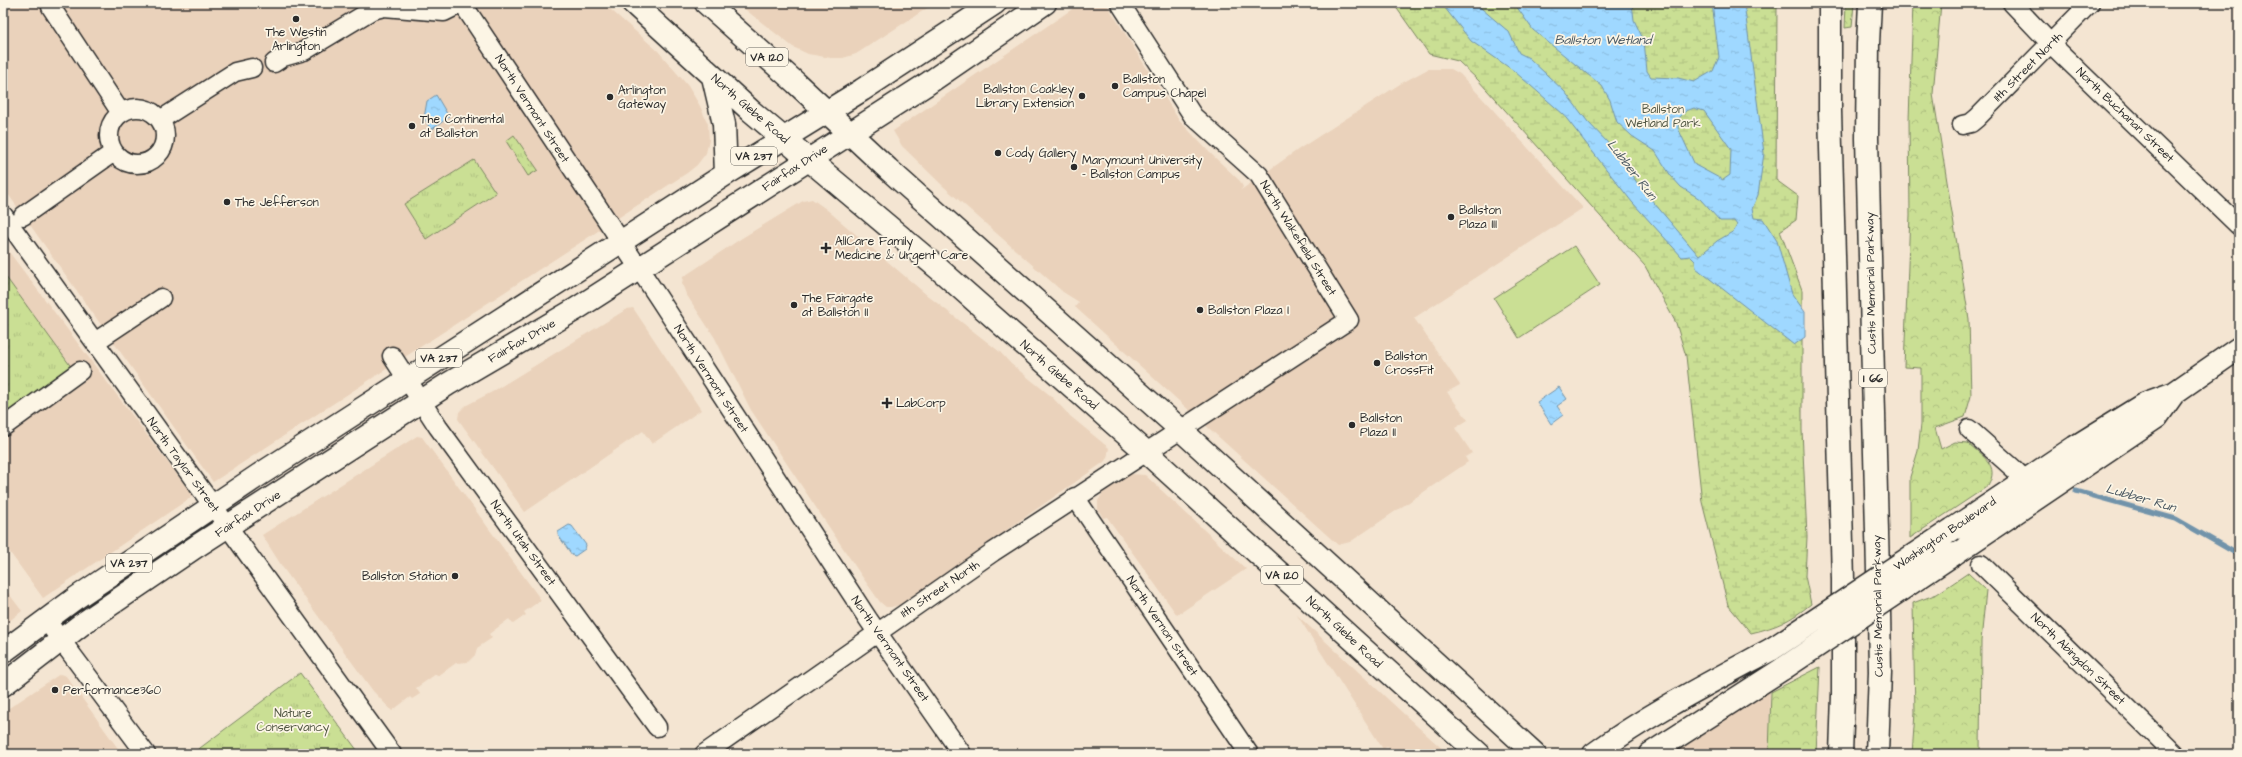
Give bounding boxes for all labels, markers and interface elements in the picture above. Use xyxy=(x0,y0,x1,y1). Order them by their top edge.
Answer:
marker: The Westin Arlington xyxy=(291,14,301,24)
place label: The Westin Arlington xyxy=(265,24,327,56)
street label: 11th Street North xyxy=(1989,28,2067,106)
water label: Ballston Wetland xyxy=(1554,31,1654,49)
road number: VA 120 xyxy=(746,48,788,66)
street label: North Vermont Street xyxy=(491,52,573,167)
street label: North Buchanan Street xyxy=(2072,63,2178,167)
street label: North Glebe Road xyxy=(707,70,793,148)
place label: Ballston Campus Chapel xyxy=(1123,71,1206,102)
place label: Ballston Coakley Library Extension xyxy=(976,81,1074,113)
marker: Ballston Campus Chapel xyxy=(1110,81,1120,91)
place label: Arlington Gateway xyxy=(618,82,667,114)
marker: Ballston Coakley Library Extension xyxy=(1077,91,1087,101)
marker: Arlington Gateway xyxy=(605,92,615,102)
park label: Ballston Wetland Park xyxy=(1625,101,1701,132)
place label: The Continental at Ballston xyxy=(420,111,504,142)
marker: The Continental at Ballston xyxy=(407,121,417,131)
water label: Lubber Run xyxy=(1603,136,1662,205)
street label: Fairfax Drive xyxy=(759,140,832,196)
place label: Cody Gallery xyxy=(1006,145,1077,163)
road number: VA 237 xyxy=(731,147,777,165)
marker: Cody Gallery xyxy=(993,148,1003,158)
place label: Marymount University - Ballston Campus xyxy=(1082,152,1203,183)
marker: Marymount University - Ballston Campus xyxy=(1069,162,1079,172)
street label: North Wakefield Street xyxy=(1256,177,1341,299)
place label: The Jefferson xyxy=(235,194,319,211)
marker: The Jefferson xyxy=(222,197,232,207)
place label: Ballston Plaza III xyxy=(1459,202,1501,233)
street label: Custis Memorial Parkway xyxy=(1861,211,1882,354)
marker: Ballston Plaza III xyxy=(1446,212,1456,222)
place label: AllCare Family Medicine & Urgent Care xyxy=(835,233,969,265)
marker: AllCare Family Medicine & Urgent Care xyxy=(820,242,832,254)
place label: The Fairgate at Ballston II xyxy=(802,290,874,321)
marker: The Fairgate at Ballston II xyxy=(789,300,799,310)
place label: Ballston Plaza I xyxy=(1208,302,1289,319)
marker: Ballston Plaza I xyxy=(1195,305,1205,315)
street label: Fairfax Drive xyxy=(485,315,559,367)
street label: North Vermont Street xyxy=(670,322,752,437)
street label: North Glebe Road xyxy=(1016,336,1102,414)
place label: Ballston CrossFit xyxy=(1385,348,1434,379)
road number: VA 237 xyxy=(416,349,462,367)
marker: Ballston CrossFit xyxy=(1372,358,1382,368)
road number: I 66 xyxy=(1859,369,1887,387)
place label: LabCorp xyxy=(896,395,946,412)
marker: LabCorp xyxy=(881,397,893,409)
place label: Ballston Plaza II xyxy=(1360,410,1402,441)
street label: North Taylor Street xyxy=(142,414,223,517)
marker: Ballston Plaza II xyxy=(1347,420,1357,430)
water label: Lubber Run xyxy=(2104,479,2180,517)
street label: Fairfax Drive xyxy=(212,486,285,542)
street label: Washington Boulevard xyxy=(1890,493,2000,576)
street label: North Utah Street xyxy=(486,497,560,589)
street label: Custis Memorial Parkway xyxy=(1868,534,1889,677)
road number: VA 237 xyxy=(106,554,152,572)
street label: 11th Street North xyxy=(897,556,983,622)
road number: VA 120 xyxy=(1261,566,1303,584)
place label: Ballston Station xyxy=(362,568,447,585)
marker: Ballston Station xyxy=(450,571,460,581)
street label: North Vernon Street xyxy=(1122,572,1202,680)
street label: North Glebe Road xyxy=(1302,592,1386,672)
street label: North Vermont Street xyxy=(847,593,933,706)
street label: North Abingdon Street xyxy=(2026,609,2129,710)
place label: Performance360 xyxy=(63,682,161,699)
marker: Performance360 xyxy=(50,685,60,695)
park label: Nature Conservancy xyxy=(257,705,330,737)

